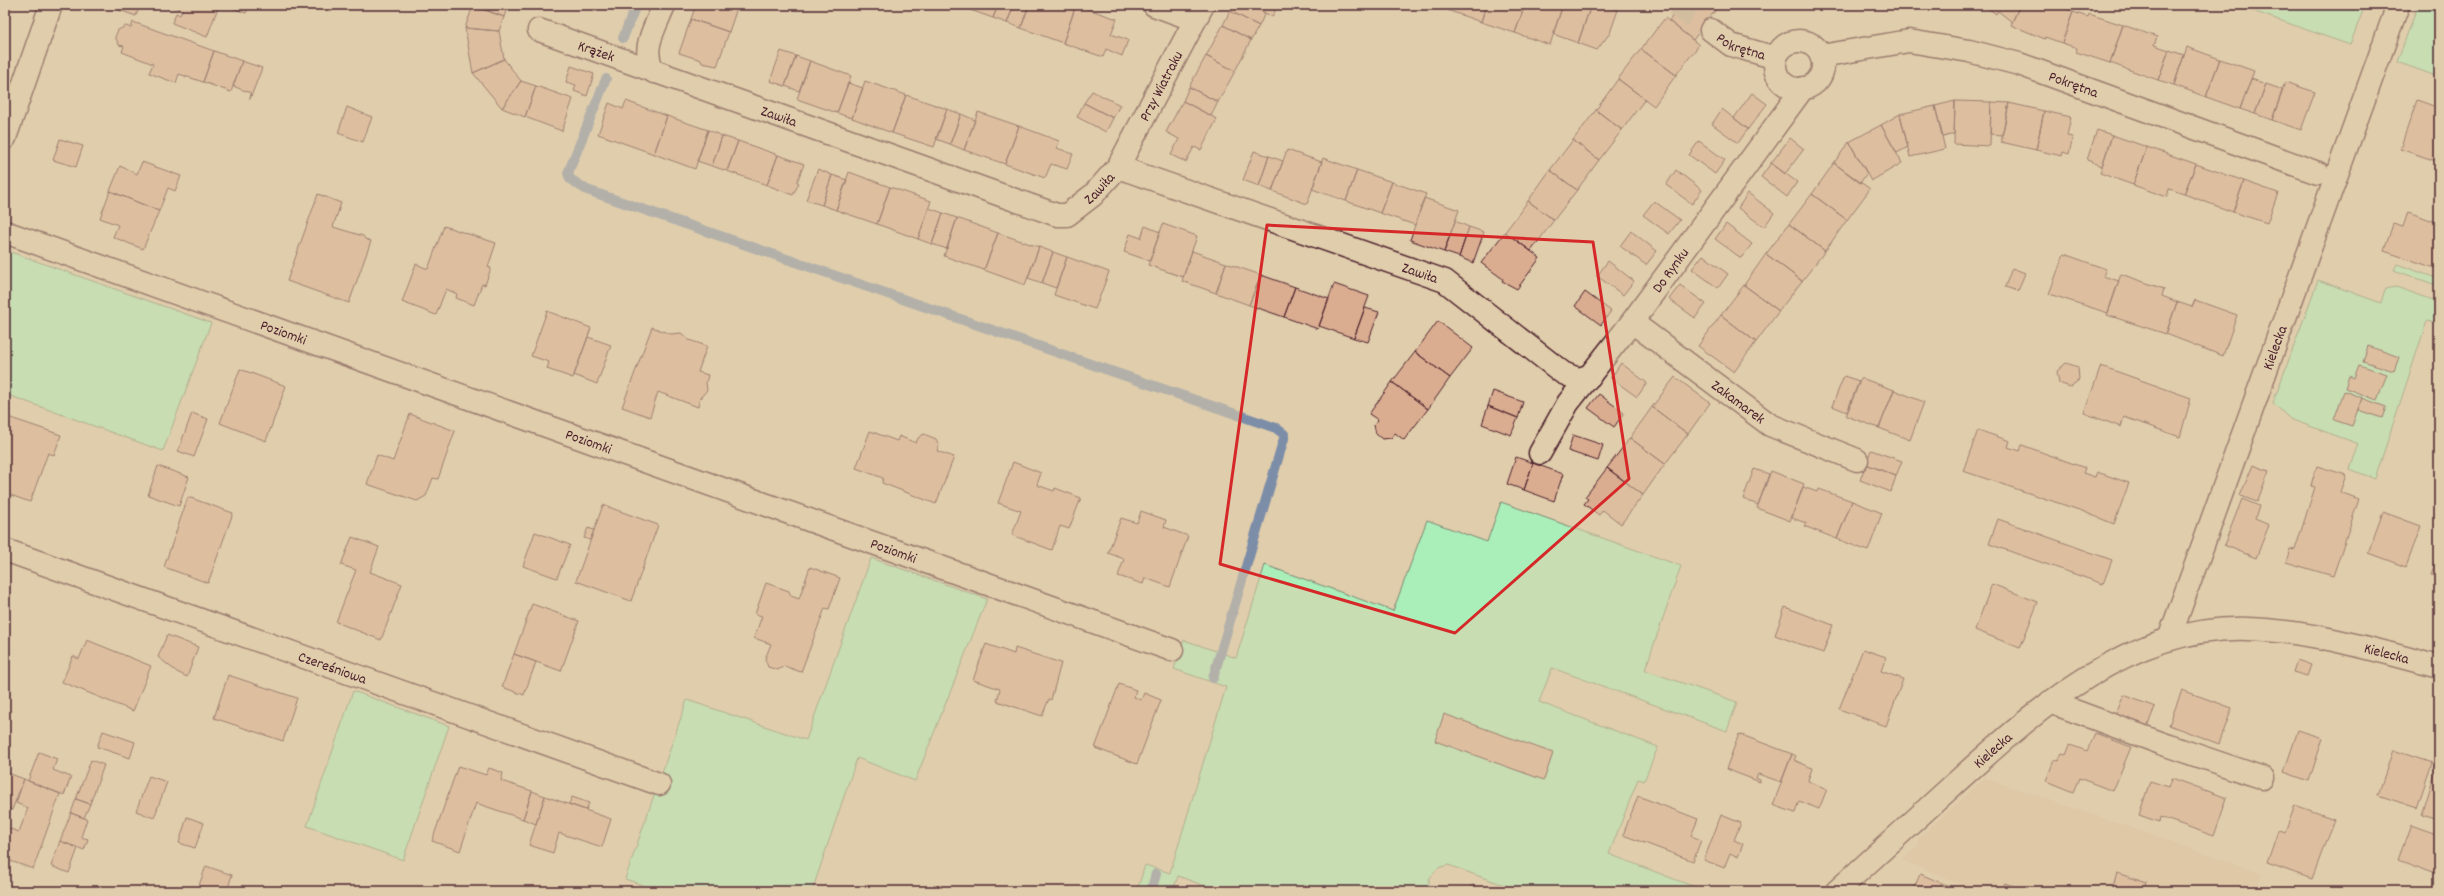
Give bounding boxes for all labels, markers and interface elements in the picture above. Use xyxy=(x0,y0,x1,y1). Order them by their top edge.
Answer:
street label: Pokrętna xyxy=(1711,28,1769,68)
street label: Krążek xyxy=(574,36,617,69)
street label: Przy Wiatraku xyxy=(1135,48,1190,126)
street label: Pokrętna xyxy=(2045,67,2102,105)
street label: Zawiła xyxy=(757,101,800,135)
street label: Zawiła xyxy=(1080,168,1122,211)
street label: Do Rynku xyxy=(1648,244,1696,298)
street label: Zawiła xyxy=(1398,258,1441,291)
street label: Poziomki xyxy=(257,315,309,352)
street label: Kielecka xyxy=(2258,322,2295,373)
street label: Zakamarek xyxy=(1706,376,1769,431)
street label: Poziomki xyxy=(562,425,614,461)
street label: Poziomki xyxy=(867,534,920,571)
street label: Kielecka xyxy=(2361,638,2412,672)
street label: Czereśniowa xyxy=(295,647,370,692)
street label: Kielecka xyxy=(1969,727,2019,775)

